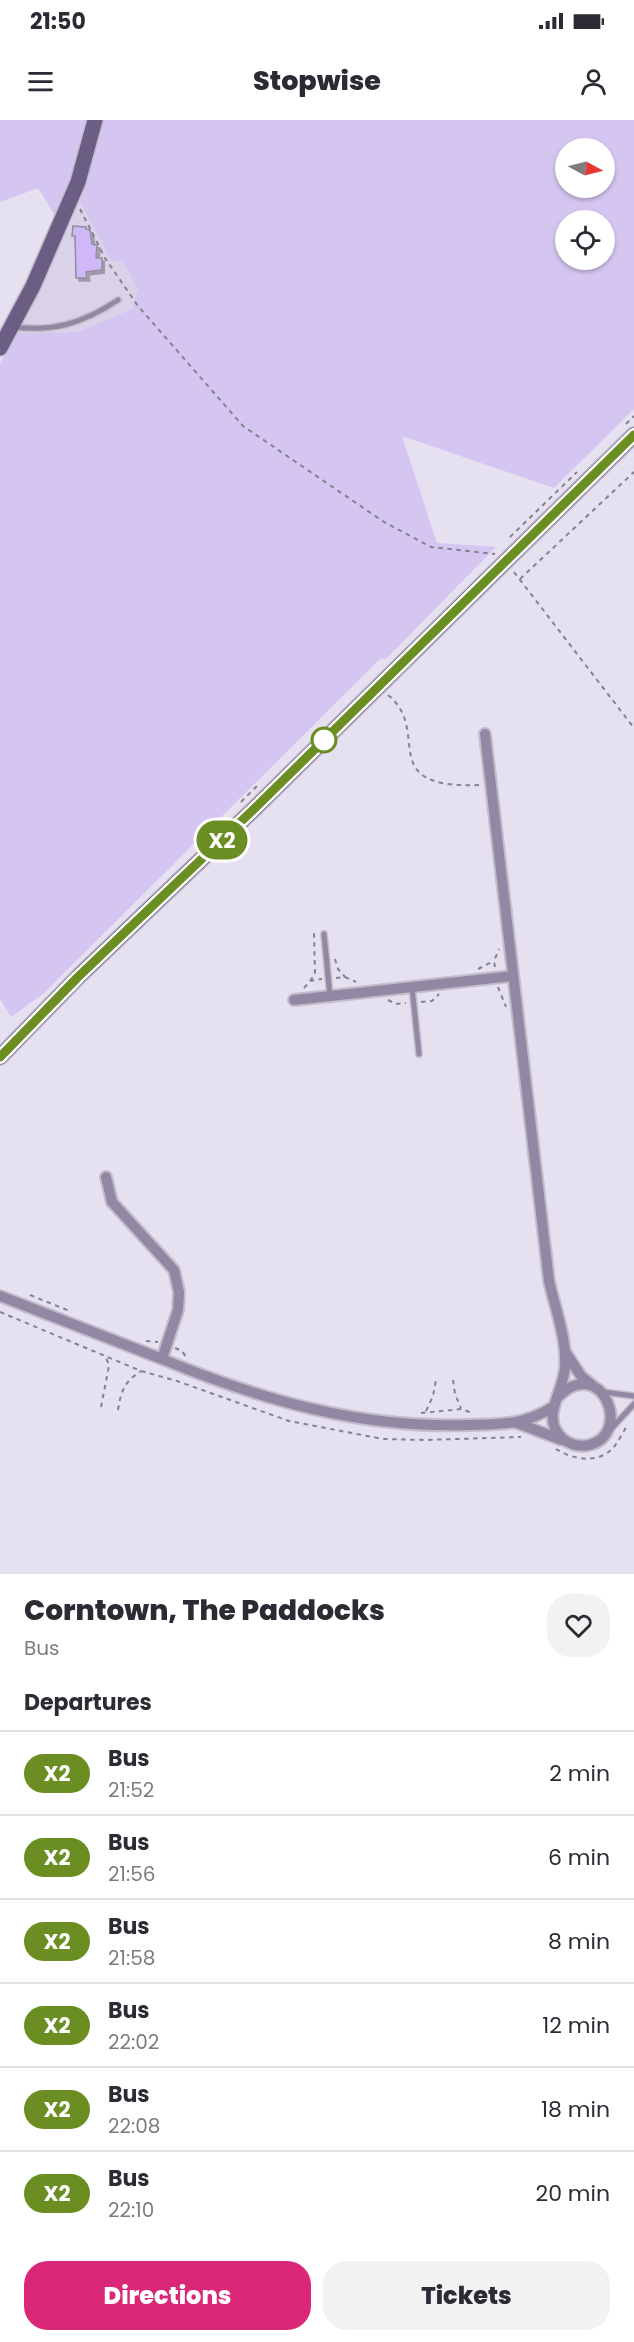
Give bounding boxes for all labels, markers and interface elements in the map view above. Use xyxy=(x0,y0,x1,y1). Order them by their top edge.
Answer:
text: 21:50 xyxy=(30,6,86,37)
text: Stopwise xyxy=(253,62,381,99)
icon: menu xyxy=(24,65,57,98)
icon: person xyxy=(577,65,610,98)
north arrow xyxy=(555,138,615,198)
map controls xyxy=(555,138,615,270)
button: locate xyxy=(555,210,615,270)
unlabelled marker xyxy=(311,727,337,753)
line badge: X2 xyxy=(195,820,249,860)
text: X2 xyxy=(208,826,236,855)
text: Corntown, The Paddocks xyxy=(24,1591,385,1630)
button: heart xyxy=(547,1594,610,1657)
text: Bus xyxy=(24,1634,60,1662)
text: Departures xyxy=(24,1687,152,1718)
text: Bus xyxy=(108,1743,150,1774)
text: 2 min xyxy=(549,1758,610,1789)
text: X2 xyxy=(43,1759,71,1788)
text: 21:52 xyxy=(108,1776,154,1804)
text: Bus xyxy=(108,1827,150,1858)
text: 6 min xyxy=(548,1842,610,1873)
text: X2 xyxy=(43,1843,71,1872)
text: 21:56 xyxy=(108,1860,155,1888)
text: Bus xyxy=(108,1911,150,1942)
text: 8 min xyxy=(548,1926,610,1957)
text: X2 xyxy=(43,1927,71,1956)
text: 21:58 xyxy=(108,1944,155,1972)
text: Bus xyxy=(108,1995,150,2026)
text: 12 min xyxy=(542,2010,610,2041)
text: X2 xyxy=(43,2011,71,2040)
text: 22:02 xyxy=(108,2028,159,2056)
text: Bus xyxy=(108,2079,150,2110)
text: 18 min xyxy=(541,2094,610,2125)
text: X2 xyxy=(43,2095,71,2124)
text: 22:08 xyxy=(108,2112,160,2140)
text: Bus xyxy=(108,2163,150,2194)
text: 20 min xyxy=(536,2178,610,2209)
text: X2 xyxy=(43,2179,71,2208)
text: 22:10 xyxy=(108,2196,154,2224)
button: Directions xyxy=(24,2261,311,2330)
button: Tickets xyxy=(323,2261,610,2330)

